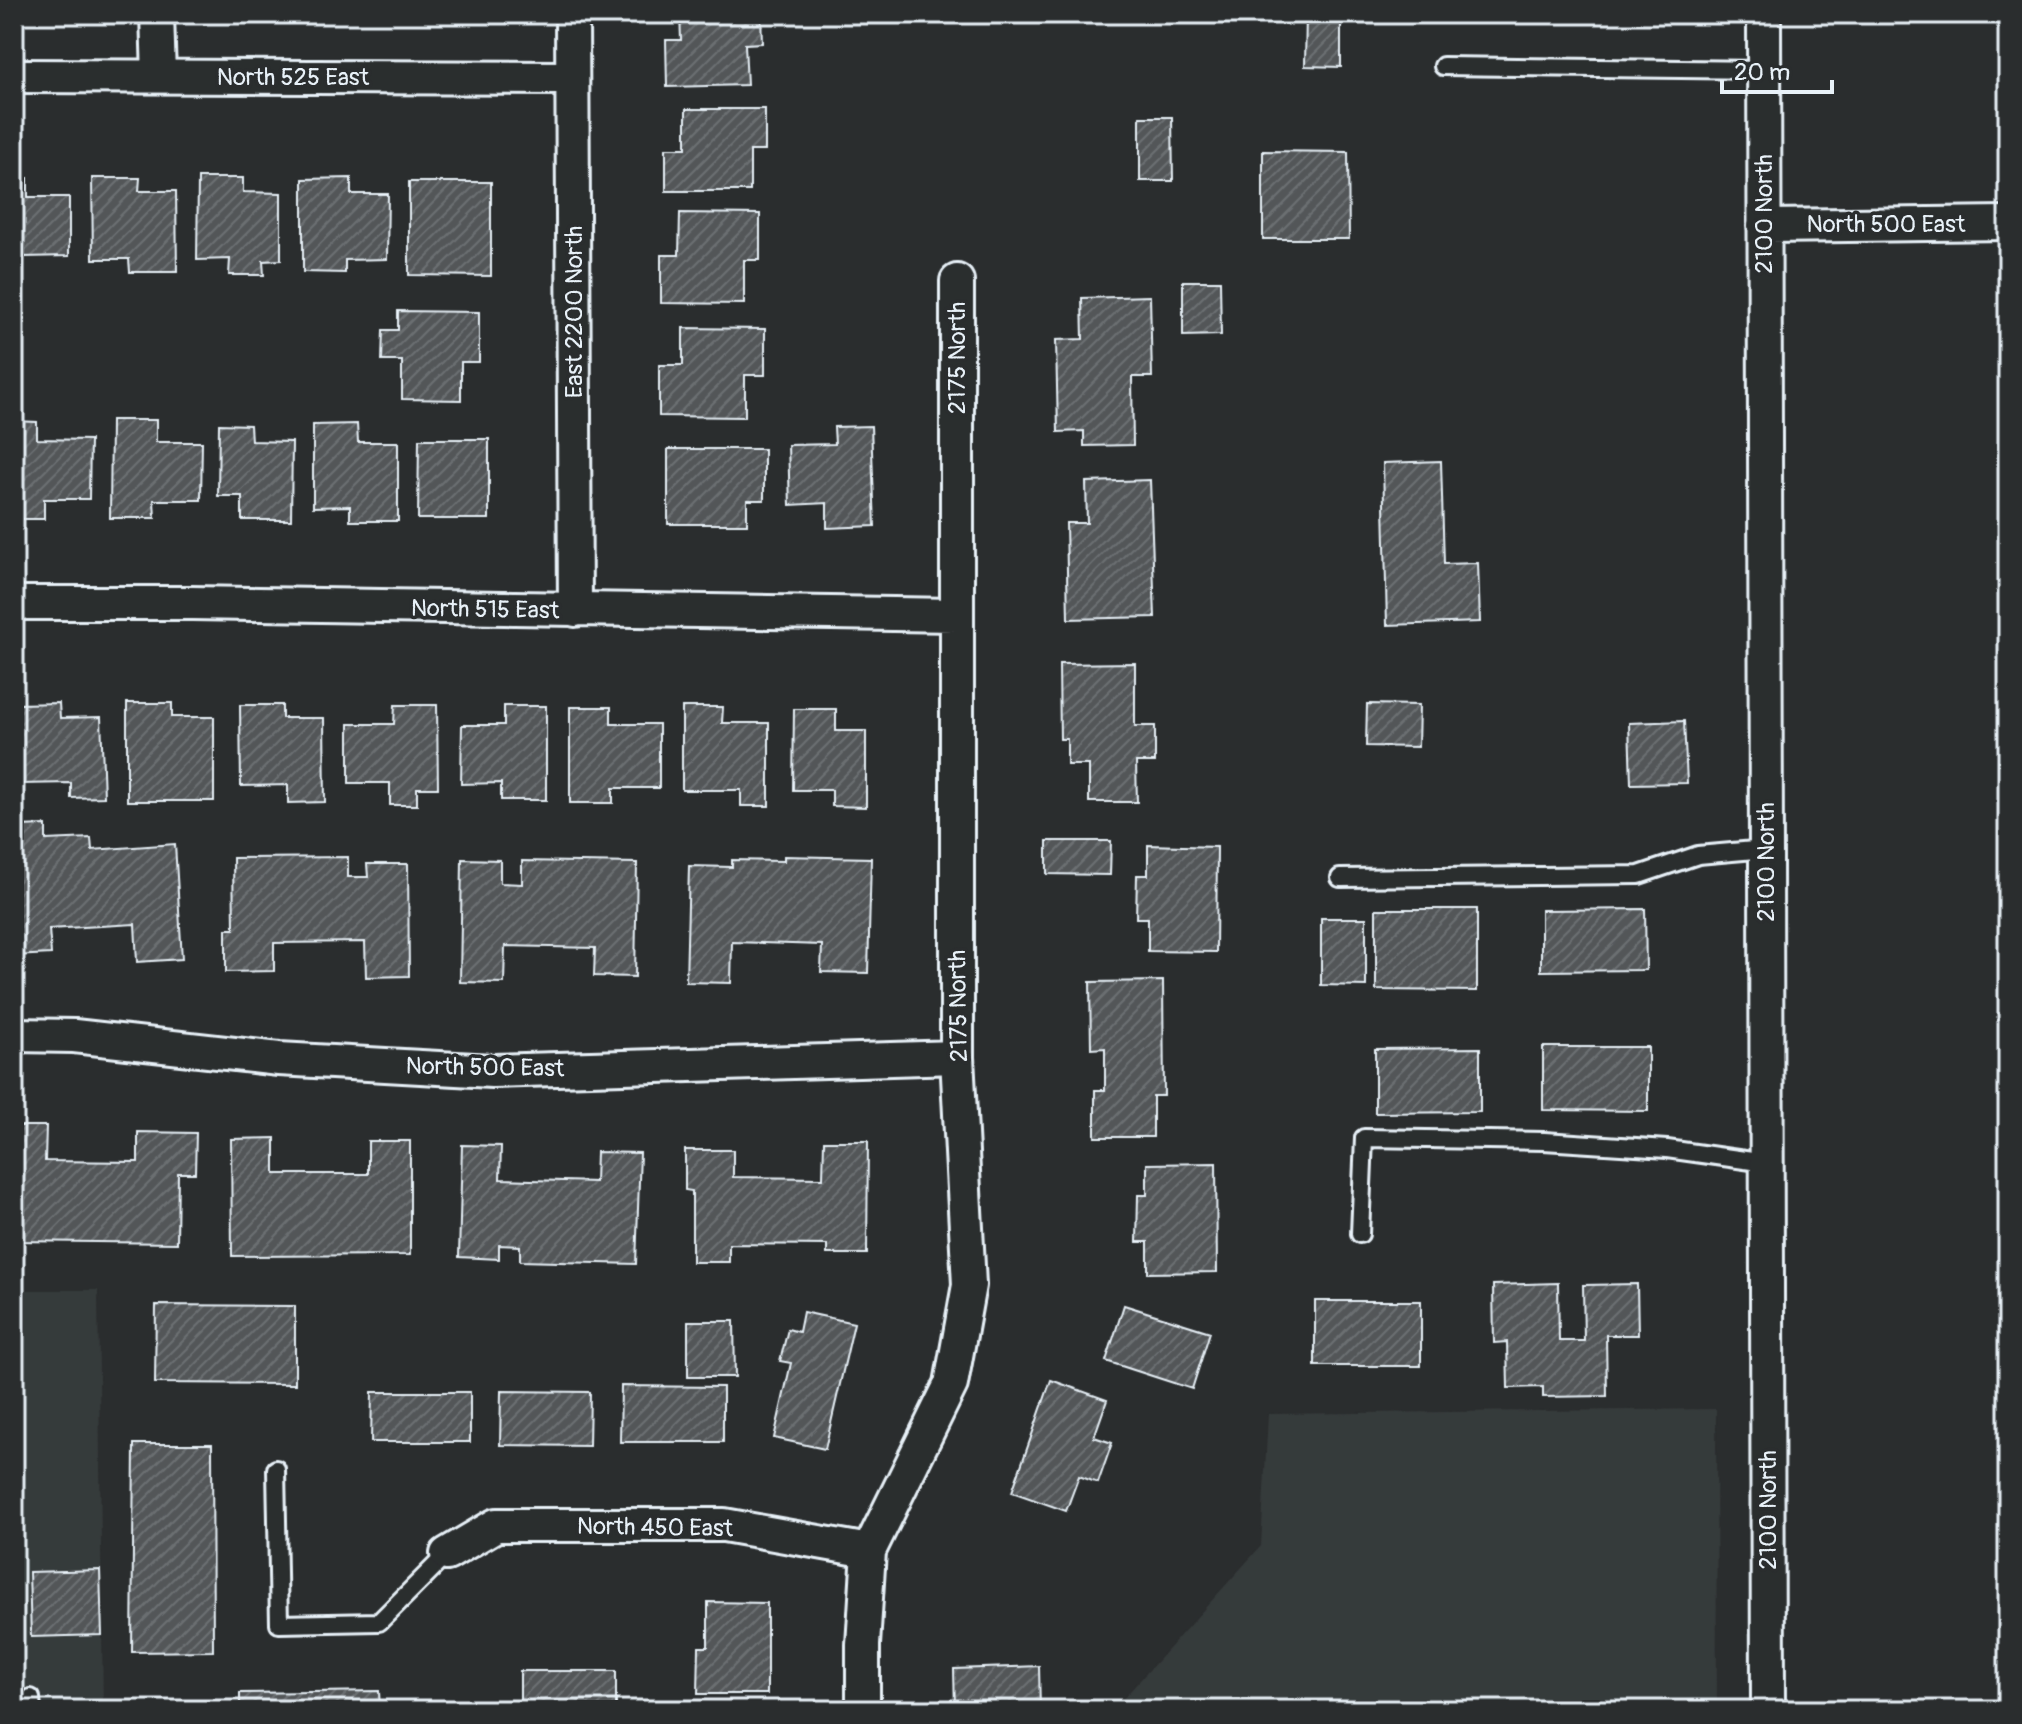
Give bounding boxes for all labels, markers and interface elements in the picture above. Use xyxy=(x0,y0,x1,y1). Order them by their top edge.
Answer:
scale bar xyxy=(1722,44,1832,94)
text: 20 m xyxy=(1734,58,1790,87)
street label: North 525 East xyxy=(217,63,370,92)
street label: 2100 North xyxy=(1750,154,1779,274)
street label: North 500 East xyxy=(1807,210,1966,239)
street label: East 2200 North xyxy=(560,226,589,398)
street label: 2175 North xyxy=(943,302,972,414)
street label: North 515 East xyxy=(411,594,560,625)
street label: 2100 North xyxy=(1752,802,1781,922)
street label: 2175 North xyxy=(943,950,974,1062)
street label: North 500 East xyxy=(405,1052,565,1083)
street label: 2100 North xyxy=(1754,1450,1783,1570)
street label: North 450 East xyxy=(577,1512,734,1543)

